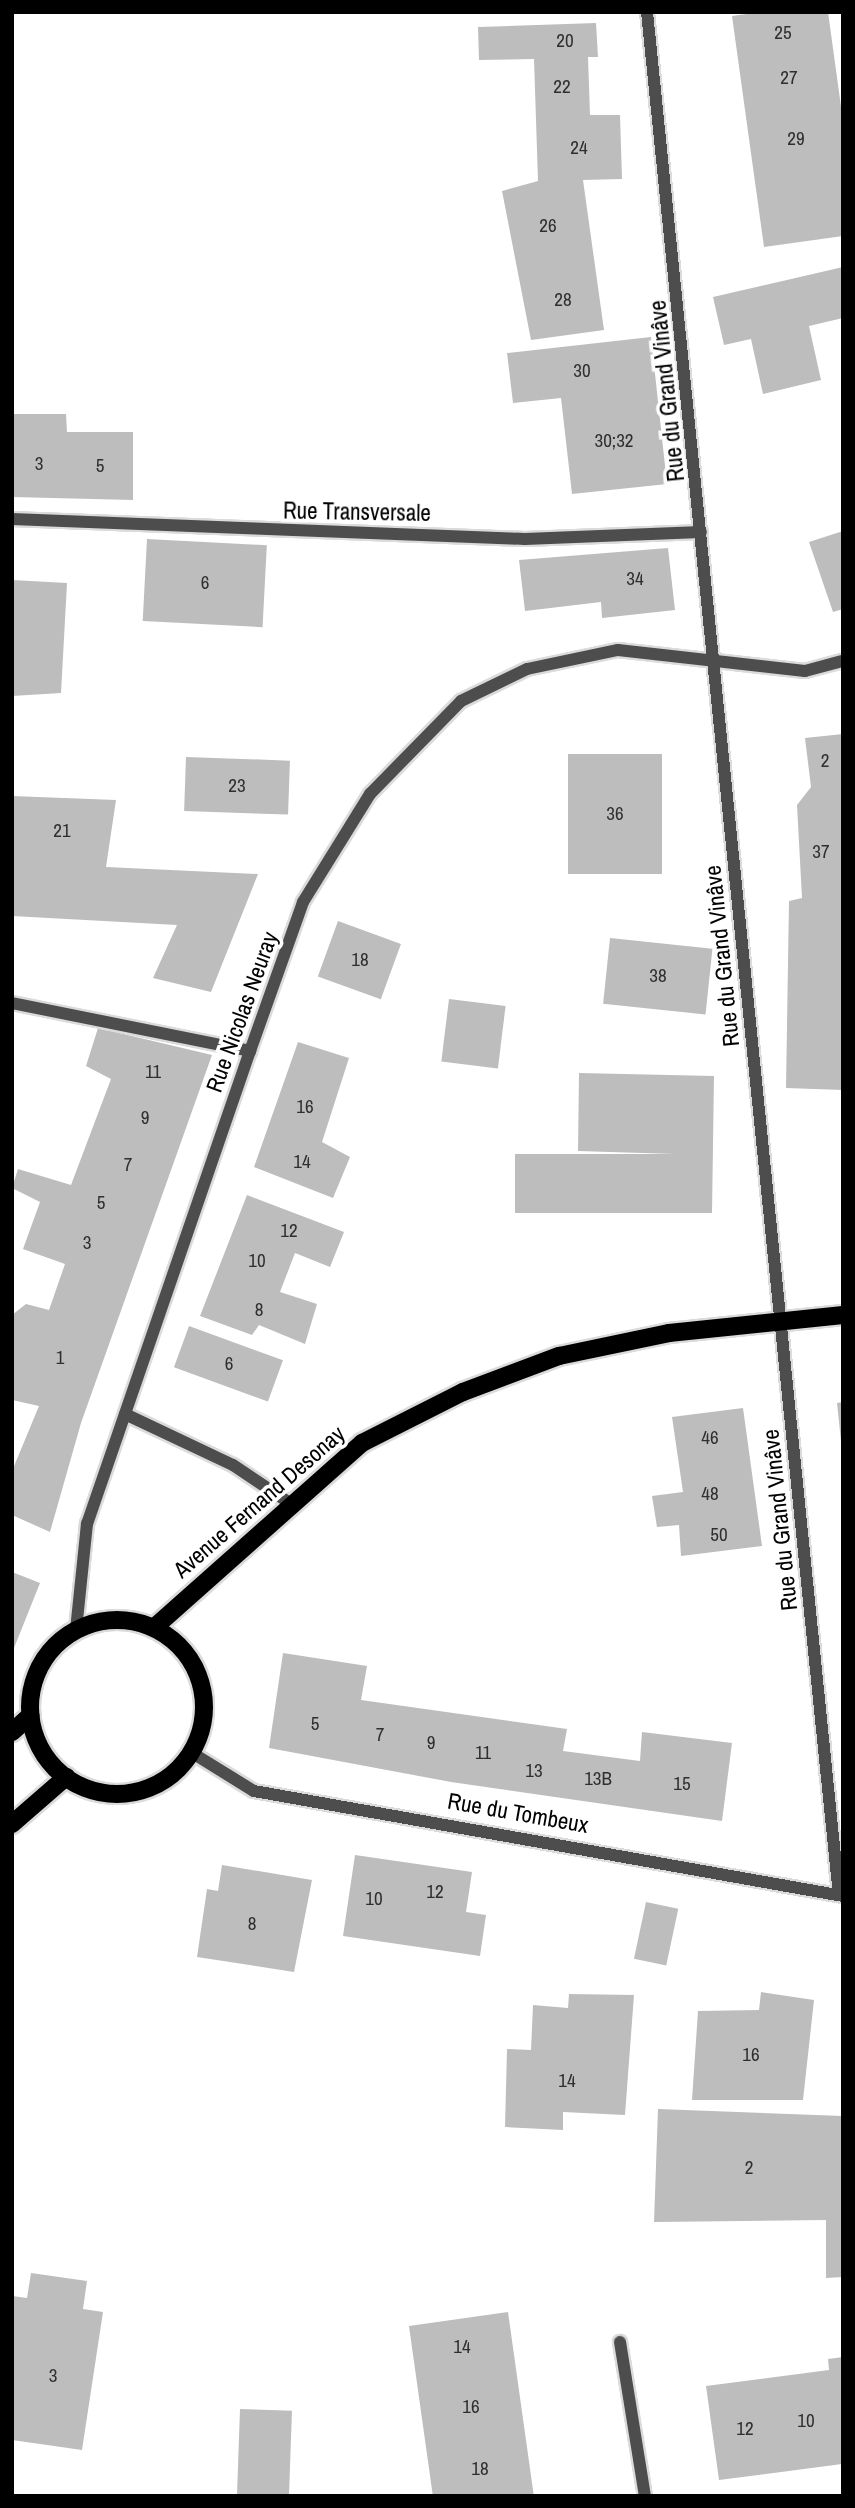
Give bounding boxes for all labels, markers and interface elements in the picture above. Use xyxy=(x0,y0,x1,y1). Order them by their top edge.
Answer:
house number: 25 xyxy=(774,22,792,44)
house number: 20 xyxy=(556,30,574,52)
house number: 27 xyxy=(780,67,798,89)
house number: 22 xyxy=(553,76,571,98)
house number: 29 xyxy=(787,128,805,150)
house number: 24 xyxy=(570,137,588,159)
house number: 26 xyxy=(539,215,557,237)
house number: 28 xyxy=(554,289,572,311)
street label: Rue du Grand Vinâve xyxy=(644,299,690,483)
house number: 30 xyxy=(573,360,591,382)
house number: 30;32 xyxy=(595,430,633,452)
house number: 3 xyxy=(35,453,43,475)
house number: 5 xyxy=(96,455,104,477)
street label: Rue Transversale xyxy=(283,497,431,527)
house number: 34 xyxy=(626,568,644,590)
house number: 6 xyxy=(201,572,209,594)
house number: 2 xyxy=(821,750,829,772)
house number: 23 xyxy=(228,775,246,797)
house number: 36 xyxy=(606,803,624,825)
house number: 21 xyxy=(53,820,71,842)
house number: 37 xyxy=(812,841,830,863)
street label: Rue du Grand Vinâve xyxy=(699,864,745,1048)
street label: Rue Nicolas Neuray xyxy=(200,928,284,1096)
house number: 18 xyxy=(351,949,369,971)
house number: 38 xyxy=(649,965,667,987)
house number: 11 xyxy=(145,1061,161,1083)
house number: 16 xyxy=(296,1096,314,1118)
house number: 9 xyxy=(141,1107,149,1129)
house number: 14 xyxy=(293,1151,311,1173)
house number: 7 xyxy=(124,1154,132,1176)
house number: 5 xyxy=(97,1192,105,1214)
house number: 12 xyxy=(280,1220,298,1242)
house number: 3 xyxy=(83,1232,91,1254)
house number: 10 xyxy=(248,1250,266,1272)
house number: 8 xyxy=(255,1299,263,1321)
house number: 1 xyxy=(56,1347,64,1369)
house number: 6 xyxy=(225,1353,233,1375)
street label: Avenue Fernand Desonay xyxy=(168,1420,350,1584)
house number: 46 xyxy=(701,1427,719,1449)
street label: Rue du Grand Vinâve xyxy=(757,1428,803,1612)
house number: 48 xyxy=(701,1483,719,1505)
house number: 50 xyxy=(710,1524,728,1546)
house number: 5 xyxy=(311,1713,319,1735)
house number: 7 xyxy=(376,1724,384,1746)
house number: 9 xyxy=(427,1732,435,1754)
house number: 11 xyxy=(475,1742,491,1764)
house number: 13 xyxy=(525,1760,543,1782)
house number: 13B xyxy=(584,1768,612,1790)
house number: 15 xyxy=(673,1773,691,1795)
street label: Rue du Tombeux xyxy=(445,1787,591,1839)
house number: 12 xyxy=(426,1881,444,1903)
house number: 10 xyxy=(365,1888,383,1910)
house number: 8 xyxy=(248,1913,256,1935)
house number: 16 xyxy=(742,2044,760,2066)
house number: 14 xyxy=(558,2070,576,2092)
house number: 2 xyxy=(745,2157,753,2179)
house number: 14 xyxy=(453,2336,471,2358)
house number: 3 xyxy=(49,2365,57,2387)
house number: 16 xyxy=(462,2396,480,2418)
house number: 10 xyxy=(797,2410,815,2432)
house number: 12 xyxy=(736,2418,754,2440)
house number: 18 xyxy=(471,2458,489,2480)

